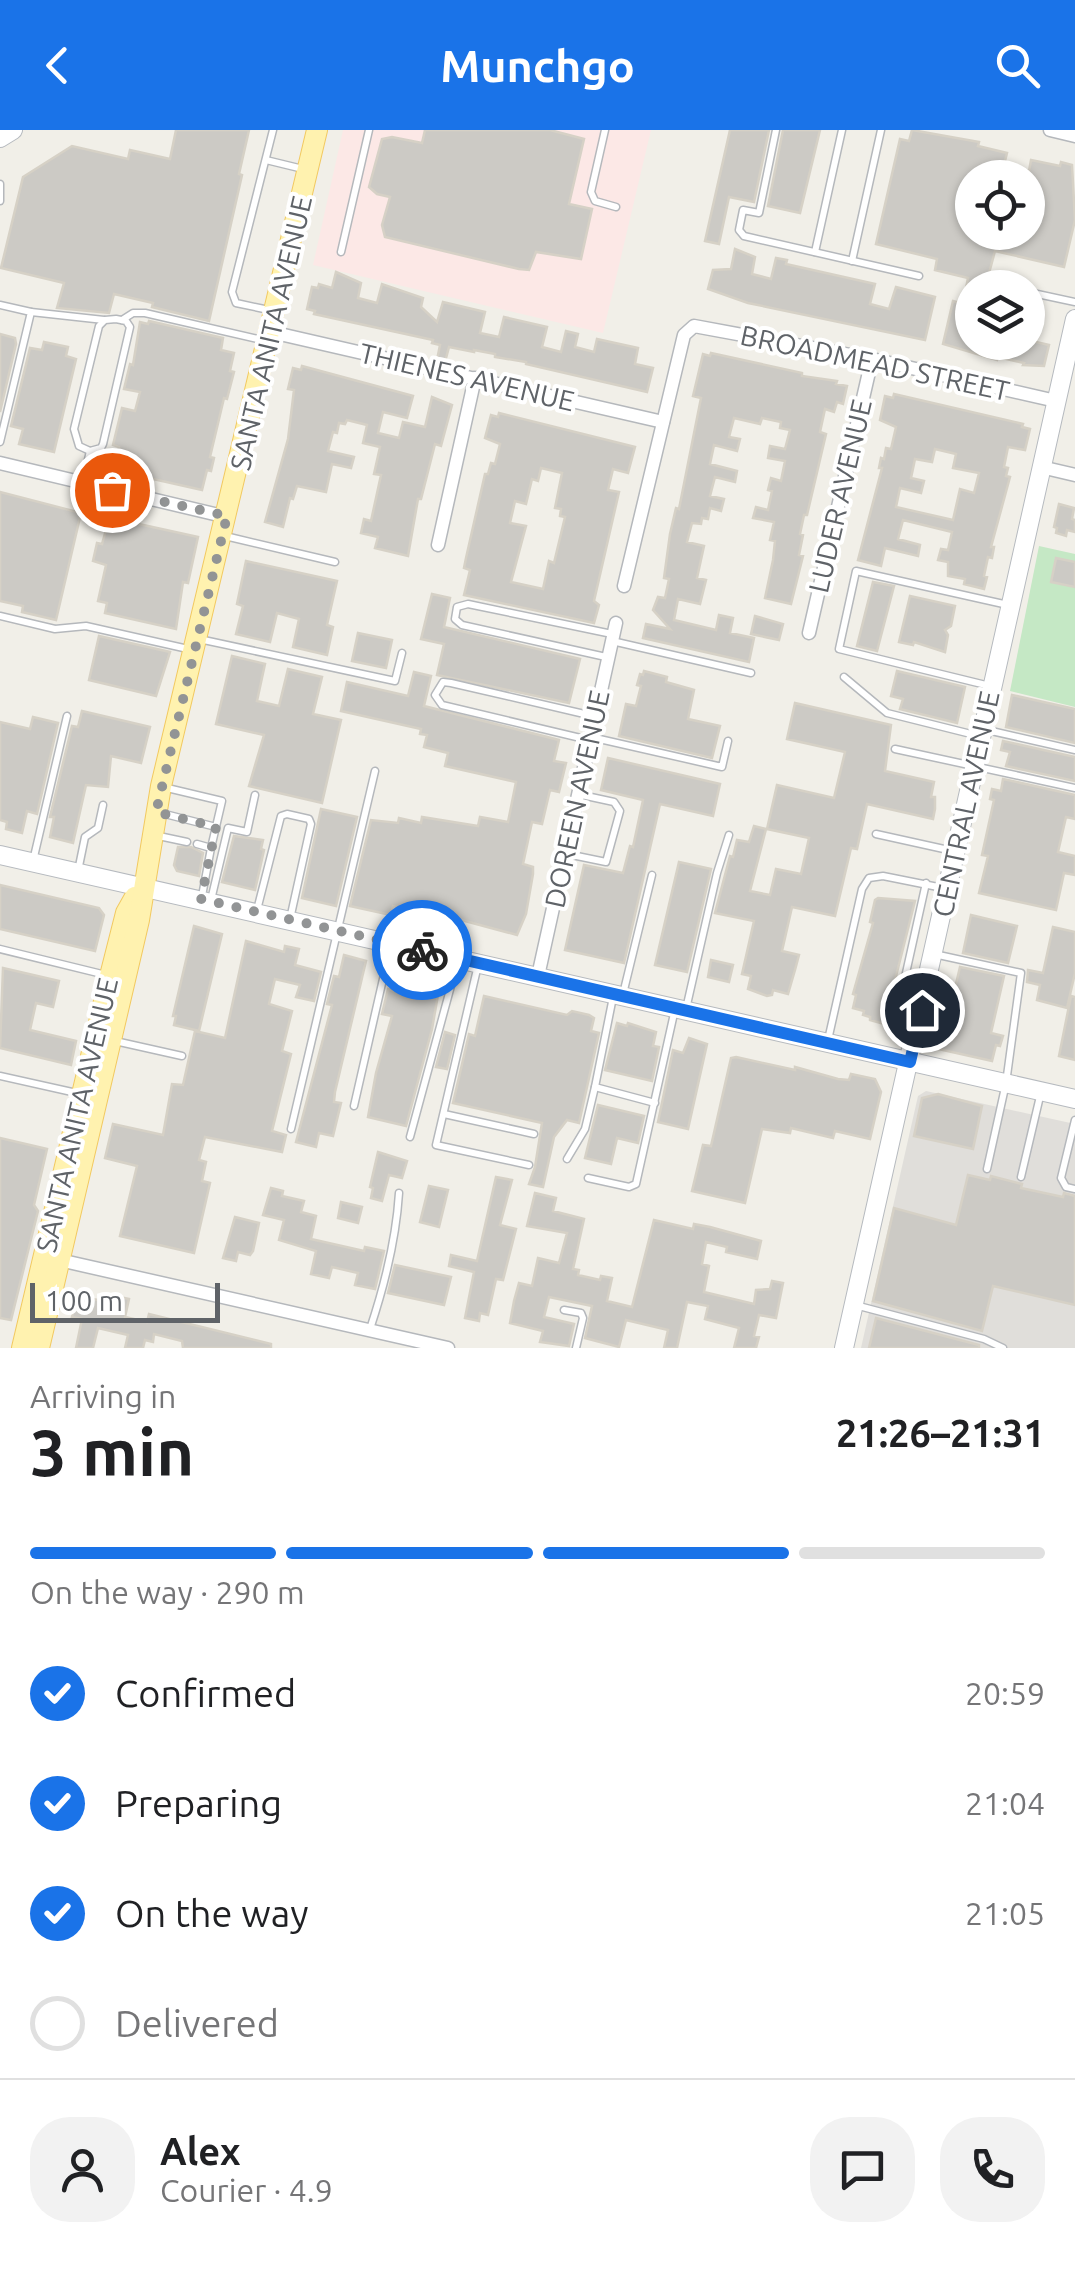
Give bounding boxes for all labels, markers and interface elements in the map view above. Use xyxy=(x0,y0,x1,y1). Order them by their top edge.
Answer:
icon: back xyxy=(30,38,85,93)
icon: search xyxy=(990,38,1045,93)
text: Munchgo xyxy=(440,40,635,91)
map controls xyxy=(955,160,1045,360)
button: locate xyxy=(955,160,1045,250)
street label: SANTA ANITA AVENUE xyxy=(224,193,317,473)
button: layers xyxy=(955,270,1045,360)
street label: BROADMEAD STREET xyxy=(738,319,1013,406)
street label: THIENES AVENUE xyxy=(357,337,578,416)
street label: LUDER AVENUE xyxy=(802,396,877,596)
pin xyxy=(70,448,155,533)
icon: bag xyxy=(85,463,140,518)
street label: DOREEN AVENUE xyxy=(538,687,615,911)
street label: CENTRAL AVENUE xyxy=(926,688,1005,920)
courier xyxy=(372,900,472,1000)
icon: bike xyxy=(395,923,450,978)
pin xyxy=(880,968,965,1053)
street label: SANTA ANITA AVENUE xyxy=(30,975,123,1255)
icon: home xyxy=(895,983,950,1038)
scale bar xyxy=(30,1278,220,1322)
text: 100 m xyxy=(45,1285,123,1316)
text: Arriving in xyxy=(30,1378,176,1414)
text: 21:26–21:31 xyxy=(836,1412,1045,1454)
text: 3 min xyxy=(30,1415,194,1488)
text: On the way · 290 m xyxy=(30,1574,305,1610)
icon: check xyxy=(30,1666,85,1721)
text: Confirmed xyxy=(115,1672,296,1714)
text: 20:59 xyxy=(965,1675,1045,1711)
icon: check xyxy=(30,1776,85,1831)
text: Preparing xyxy=(115,1782,282,1824)
text: 21:04 xyxy=(965,1785,1045,1821)
icon: check xyxy=(30,1886,85,1941)
text: On the way xyxy=(115,1892,308,1934)
text: 21:05 xyxy=(965,1895,1045,1931)
text: Delivered xyxy=(115,2002,279,2044)
button: person xyxy=(30,2117,135,2222)
button: chat xyxy=(810,2117,915,2222)
button: phone xyxy=(940,2117,1045,2222)
text: Alex xyxy=(160,2130,241,2172)
text: Courier · 4.9 xyxy=(160,2172,333,2208)

